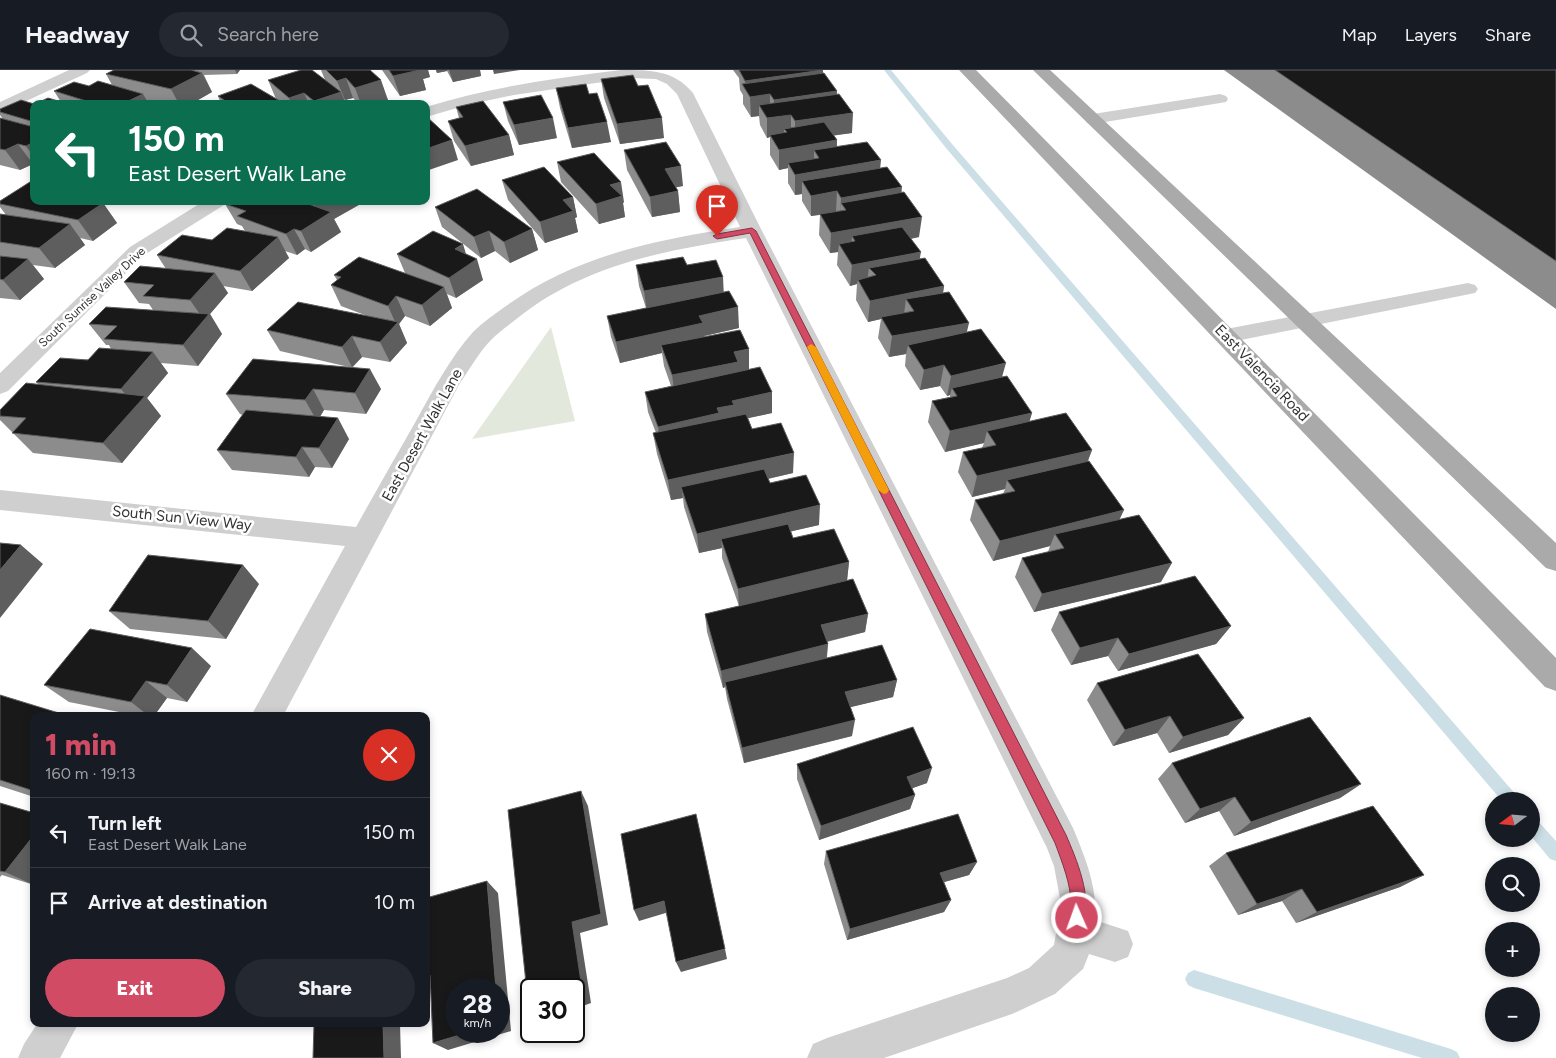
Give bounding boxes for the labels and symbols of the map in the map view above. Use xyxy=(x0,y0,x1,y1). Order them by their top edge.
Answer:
pin xyxy=(696,185,738,236)
street label: South Sunrise Valley Drive xyxy=(36,244,149,350)
street label: East Valencia Road xyxy=(1211,321,1313,425)
street label: East Desert Walk Lane xyxy=(378,366,466,504)
street label: South Sun View Way xyxy=(111,502,253,534)
north arrow xyxy=(1485,792,1540,848)
position arrow xyxy=(1050,891,1102,943)
speed limit sign: 30 xyxy=(520,978,585,1043)

